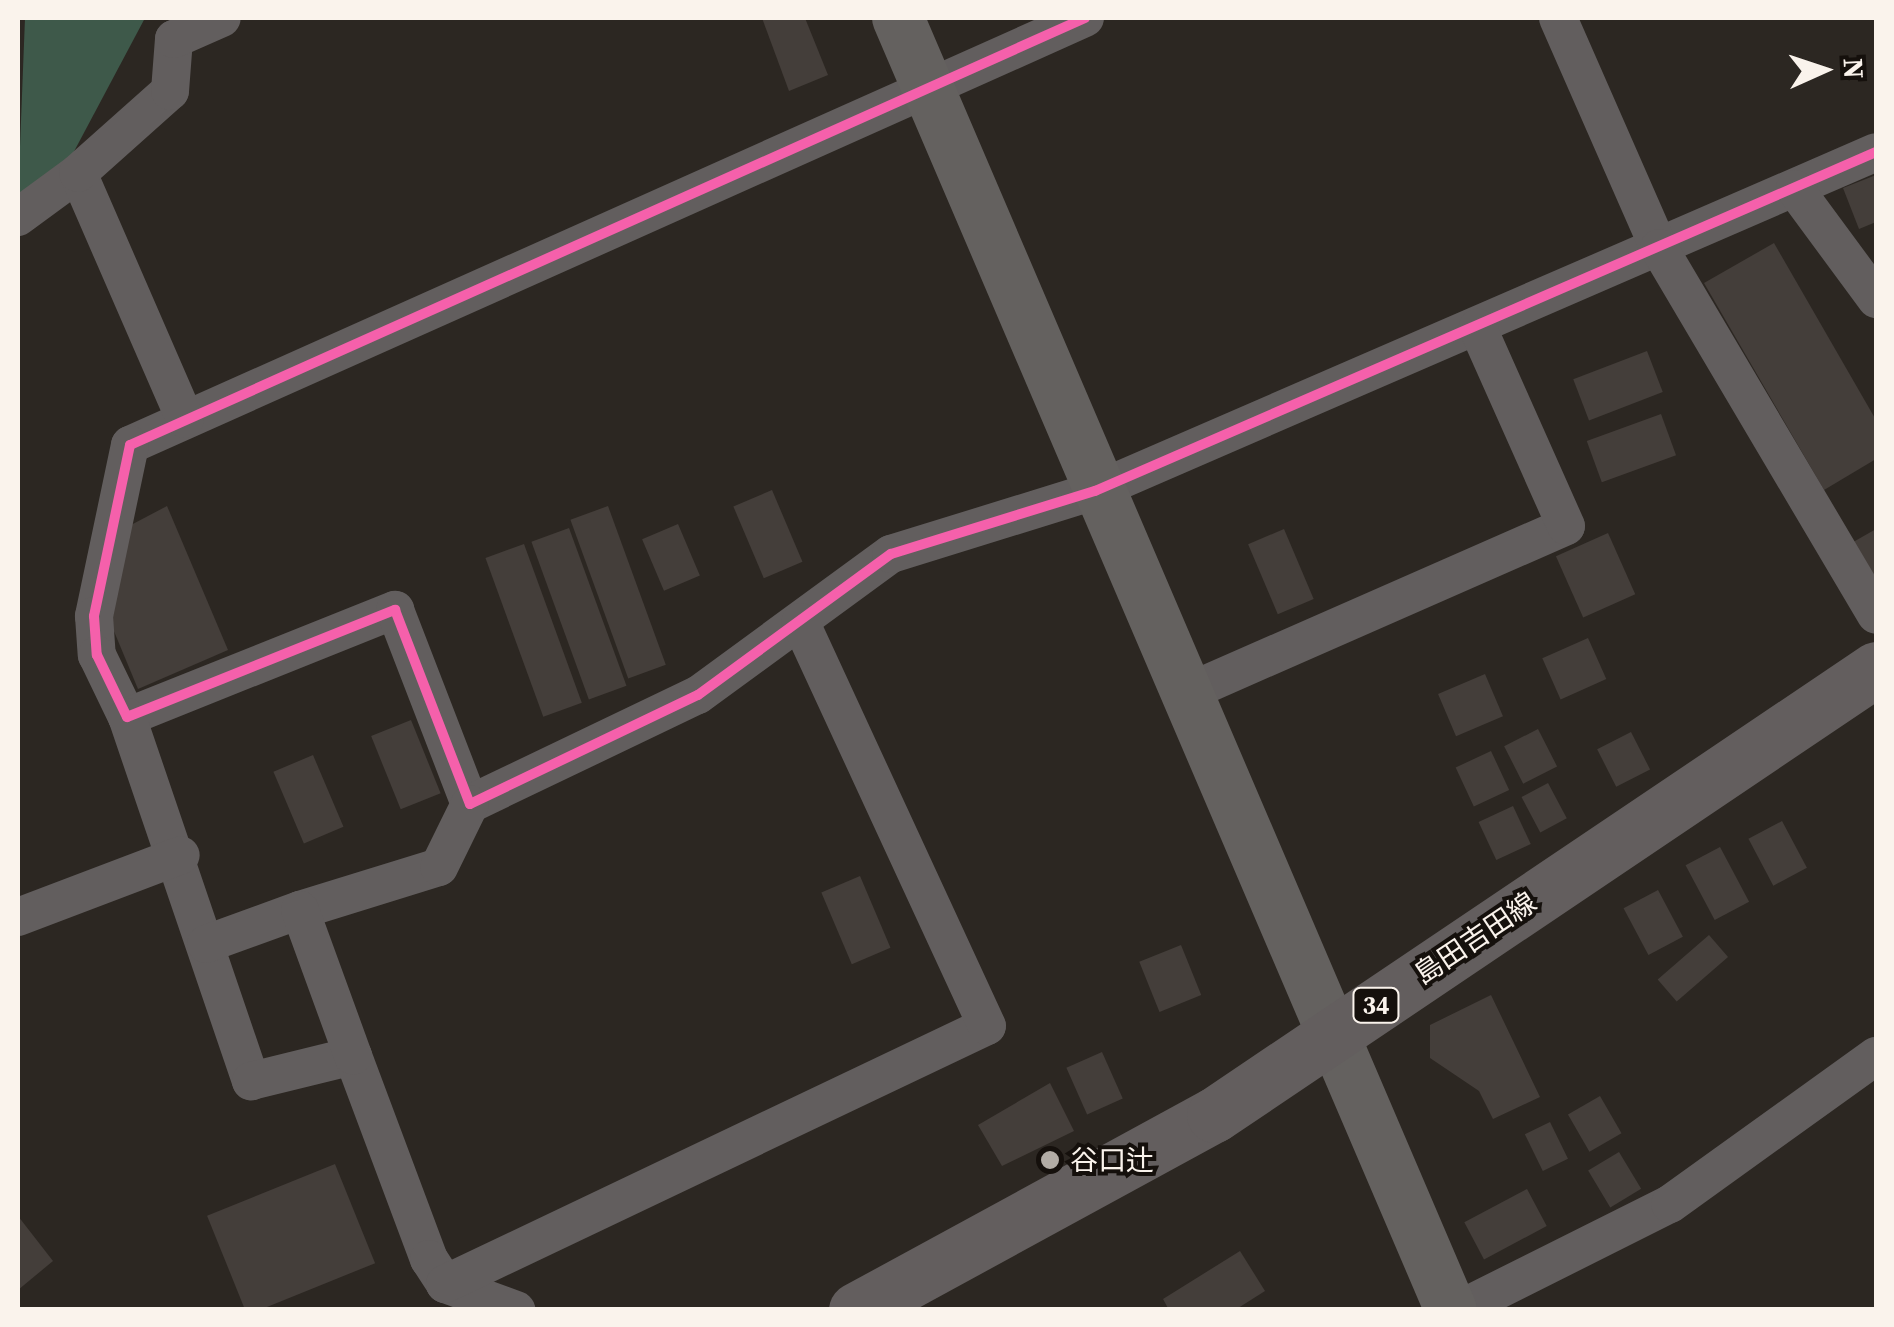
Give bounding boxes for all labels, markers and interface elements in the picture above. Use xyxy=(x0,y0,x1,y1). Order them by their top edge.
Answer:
north arrow xyxy=(1774,20,1874,120)
text: N xyxy=(1834,57,1873,80)
street label: 島田吉田線 xyxy=(1408,885,1542,991)
road number: 34 xyxy=(1351,985,1401,1025)
place label: 谷口辻 xyxy=(1070,1143,1154,1177)
marker: 谷口辻 xyxy=(1039,1149,1061,1171)

